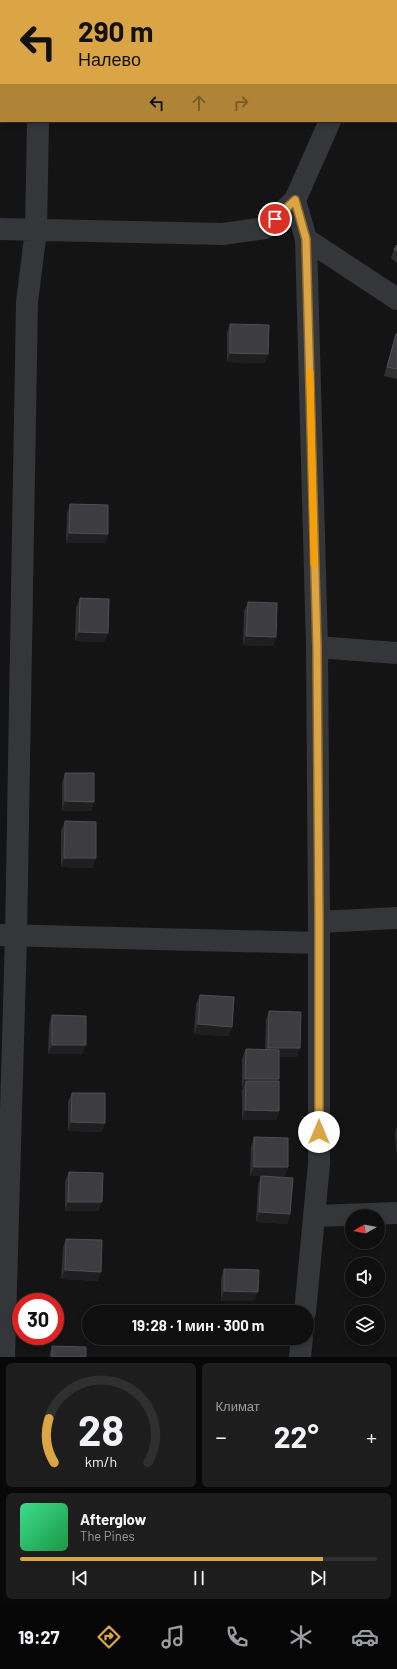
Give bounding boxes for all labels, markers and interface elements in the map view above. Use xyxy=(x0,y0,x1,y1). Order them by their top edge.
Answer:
text: 290 m xyxy=(78,14,154,48)
icon: left xyxy=(12,16,64,68)
text: Налево xyxy=(78,48,141,70)
icon: left xyxy=(146,92,168,114)
icon: ahead xyxy=(188,92,210,114)
icon: right xyxy=(230,92,252,114)
pin xyxy=(258,202,292,236)
icon: arrive xyxy=(264,208,286,230)
position arrow xyxy=(298,1111,340,1153)
north arrow xyxy=(345,1209,385,1249)
map controls xyxy=(345,1209,385,1345)
button: sound xyxy=(345,1257,385,1297)
speed limit sign: 30 xyxy=(12,1293,64,1345)
button: layers xyxy=(345,1305,385,1345)
text: 19:28 · 1 мин · 300 m xyxy=(132,1316,264,1334)
text: Климат xyxy=(216,1398,260,1414)
text: 28 xyxy=(78,1404,124,1454)
text: 22° xyxy=(274,1418,319,1454)
text: − xyxy=(216,1423,227,1449)
text: + xyxy=(366,1423,377,1449)
text: km/h xyxy=(85,1453,117,1470)
text: Afterglow xyxy=(80,1510,146,1528)
text: The Pines xyxy=(80,1528,135,1544)
icon: previous xyxy=(69,1567,91,1589)
icon: pause xyxy=(188,1567,210,1589)
icon: next xyxy=(307,1567,329,1589)
icon: directions xyxy=(95,1623,123,1651)
icon: music xyxy=(159,1623,187,1651)
icon: phone xyxy=(223,1623,251,1651)
icon: climate xyxy=(287,1623,315,1651)
icon: car xyxy=(351,1623,379,1651)
text: 19:27 xyxy=(18,1626,59,1648)

